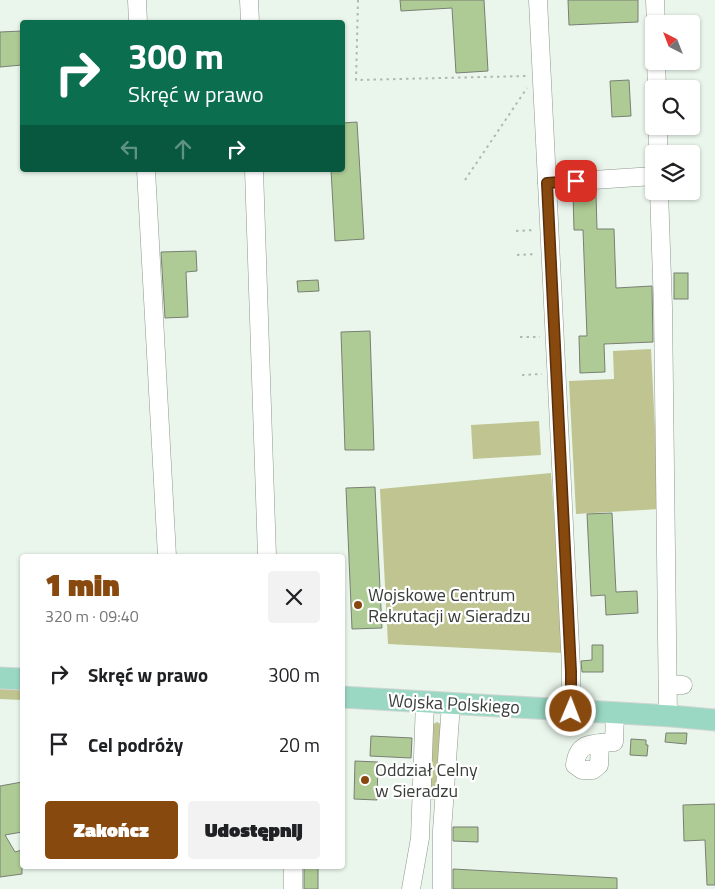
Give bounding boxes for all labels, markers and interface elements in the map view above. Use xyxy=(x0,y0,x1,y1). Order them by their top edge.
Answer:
north arrow xyxy=(645,15,700,70)
map controls xyxy=(645,15,700,200)
text: 300 m xyxy=(128,29,224,83)
icon: right xyxy=(45,40,110,105)
text: Skręć w prawo xyxy=(128,77,264,111)
button: search xyxy=(645,80,700,135)
icon: left xyxy=(116,135,144,163)
icon: ahead xyxy=(169,135,197,163)
icon: right xyxy=(222,135,250,163)
button: layers xyxy=(645,145,700,200)
pin xyxy=(555,160,597,202)
icon: arrive xyxy=(562,167,590,195)
text: 1 min xyxy=(45,562,120,608)
button: close xyxy=(268,571,320,623)
place label: Wojskowe Centrum Rekrutacji w Sieradzu xyxy=(368,581,530,629)
marker: Wojskowe Centrum Rekrutacji w Sieradzu xyxy=(352,599,364,611)
text: 320 m · 09:40 xyxy=(45,604,139,628)
icon: right xyxy=(45,660,73,688)
text: Skręć w prawo xyxy=(88,660,208,689)
text: 300 m xyxy=(268,660,320,689)
position arrow xyxy=(544,684,596,736)
street label: Wojska Polskiego xyxy=(387,687,521,720)
icon: arrive xyxy=(45,730,73,758)
text: Cel podróży xyxy=(88,730,183,759)
text: 20 m xyxy=(279,730,320,759)
place label: Oddział Celny w Sieradzu xyxy=(375,756,478,804)
marker: Oddział Celny w Sieradzu xyxy=(359,774,371,786)
button: Zakończ xyxy=(45,801,178,859)
button: Udostępnij xyxy=(188,801,320,859)

